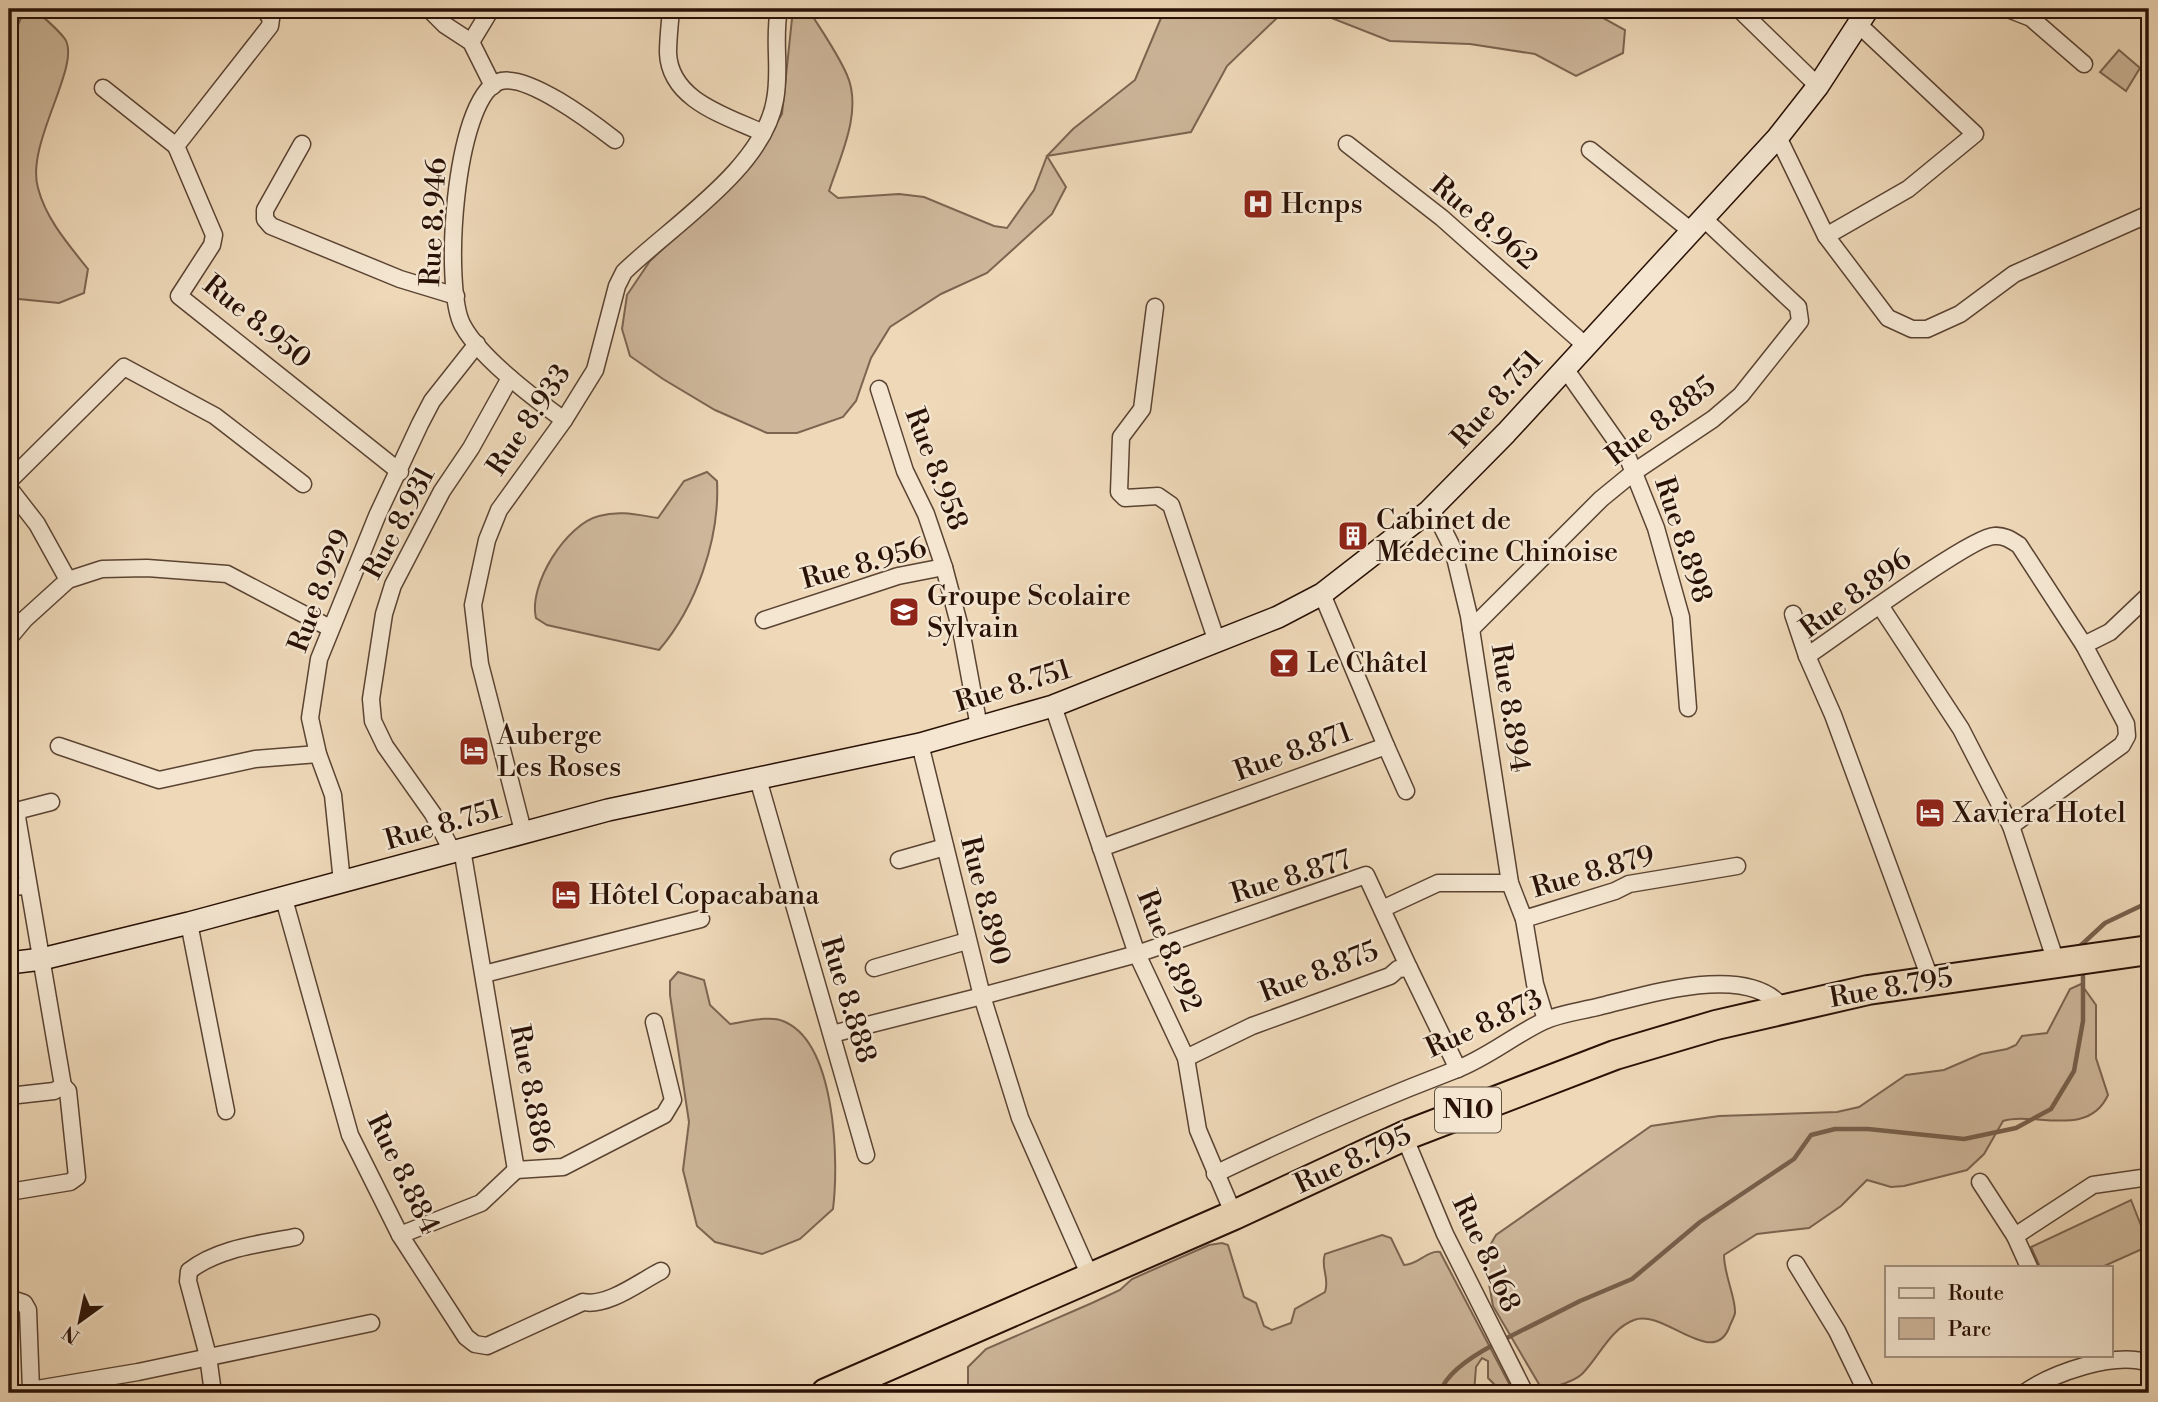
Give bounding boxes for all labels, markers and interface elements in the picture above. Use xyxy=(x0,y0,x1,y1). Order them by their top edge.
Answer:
street label: Rue 8.946 xyxy=(413,157,455,287)
street label: Rue 8.962 xyxy=(1423,168,1545,278)
hospital icon: Hcnps xyxy=(1241,187,1275,221)
place label: Hcnps xyxy=(1281,187,1363,222)
street label: Rue 8.950 xyxy=(196,268,318,376)
street label: Rue 8.751 xyxy=(1444,343,1550,455)
street label: Rue 8.933 xyxy=(479,358,579,482)
street label: Rue 8.885 xyxy=(1599,368,1723,474)
street label: Rue 8.958 xyxy=(897,403,975,535)
street label: Rue 8.931 xyxy=(355,461,443,585)
street label: Rue 8.898 xyxy=(1646,473,1720,607)
place label: Cabinet de Médecine Chinoise xyxy=(1376,503,1618,570)
building icon: Cabinet de Médecine Chinoise xyxy=(1336,519,1370,553)
street label: Rue 8.929 xyxy=(281,525,359,657)
street label: Rue 8.956 xyxy=(798,531,930,597)
street label: Rue 8.896 xyxy=(1793,542,1919,646)
place label: Groupe Scolaire Sylvain xyxy=(927,579,1131,646)
school or university icon: Groupe Scolaire Sylvain xyxy=(887,595,921,629)
street label: Rue 8.894 xyxy=(1483,641,1537,775)
bar icon: Le Châtel xyxy=(1267,646,1301,680)
place label: Le Châtel xyxy=(1307,646,1428,681)
street label: Rue 8.751 xyxy=(951,652,1075,720)
street label: Rue 8.871 xyxy=(1229,715,1357,789)
place label: Auberge Les Roses xyxy=(496,718,621,785)
hotel icon: Auberge Les Roses xyxy=(457,734,491,768)
street label: Rue 8.751 xyxy=(381,792,505,858)
hotel icon: Xaviera Hotel xyxy=(1913,796,1947,830)
place label: Xaviera Hotel xyxy=(1952,796,2126,831)
street label: Rue 8.890 xyxy=(952,833,1018,969)
street label: Rue 8.879 xyxy=(1528,838,1658,906)
street label: Rue 8.877 xyxy=(1227,842,1355,912)
hotel icon: Hôtel Copacabana xyxy=(549,878,583,912)
place label: Hôtel Copacabana xyxy=(589,878,820,913)
street label: Rue 8.892 xyxy=(1129,885,1209,1017)
street label: Rue 8.888 xyxy=(812,933,884,1067)
street label: Rue 8.875 xyxy=(1255,933,1383,1011)
street label: Rue 8.795 xyxy=(1827,960,1955,1016)
street label: Rue 8.873 xyxy=(1420,982,1548,1066)
street label: Rue 8.886 xyxy=(501,1022,561,1156)
road number: N10 xyxy=(1435,1088,1501,1133)
street label: Rue 8.884 xyxy=(359,1108,447,1240)
street label: Rue 8.795 xyxy=(1289,1118,1417,1202)
street label: Rue 8.168 xyxy=(1444,1190,1528,1318)
legend xyxy=(1885,1266,2112,1356)
text: Route xyxy=(1948,1281,2004,1307)
north arrow xyxy=(46,1286,116,1356)
text: Parc xyxy=(1948,1317,1991,1343)
text: N xyxy=(58,1320,84,1349)

